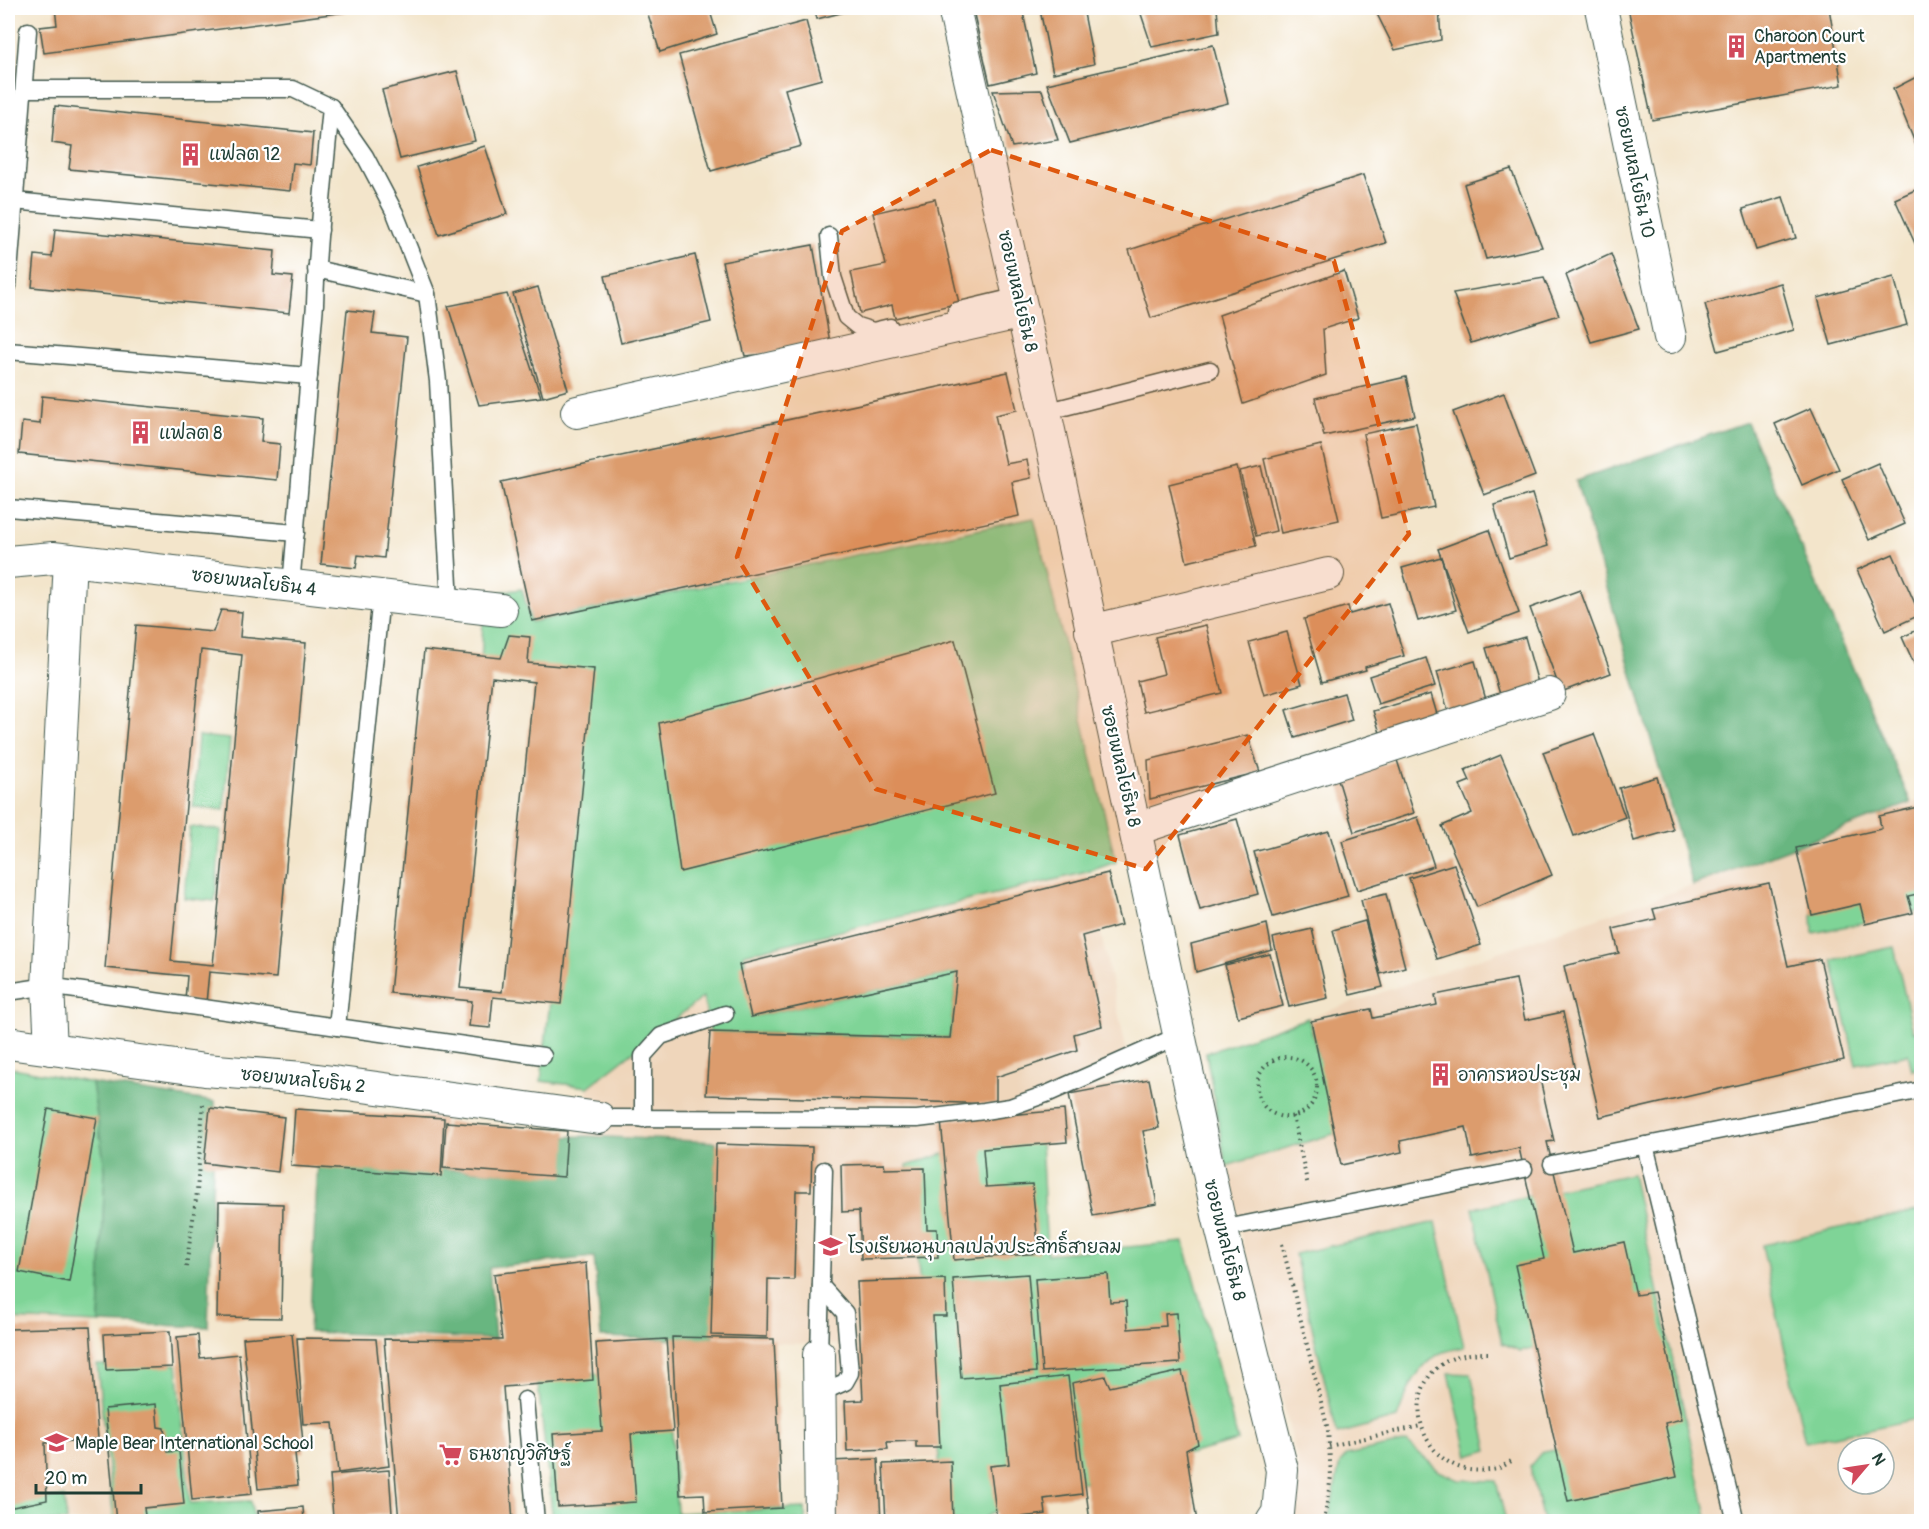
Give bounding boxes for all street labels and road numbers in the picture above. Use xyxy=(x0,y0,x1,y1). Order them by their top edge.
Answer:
street label: ซอยพหลโยธิน 10 xyxy=(1609,103,1662,240)
street label: ซอยพหลโยธิน 8 xyxy=(992,227,1045,354)
street label: ซอยพหลโยธิน 4 xyxy=(190,561,319,602)
street label: ซอยพหลโยธิน 8 xyxy=(1095,702,1148,829)
street label: ซอยพหลโยธิน 2 xyxy=(239,1061,367,1098)
street label: ซอยพหลโยธิน 8 xyxy=(1198,1176,1253,1303)

